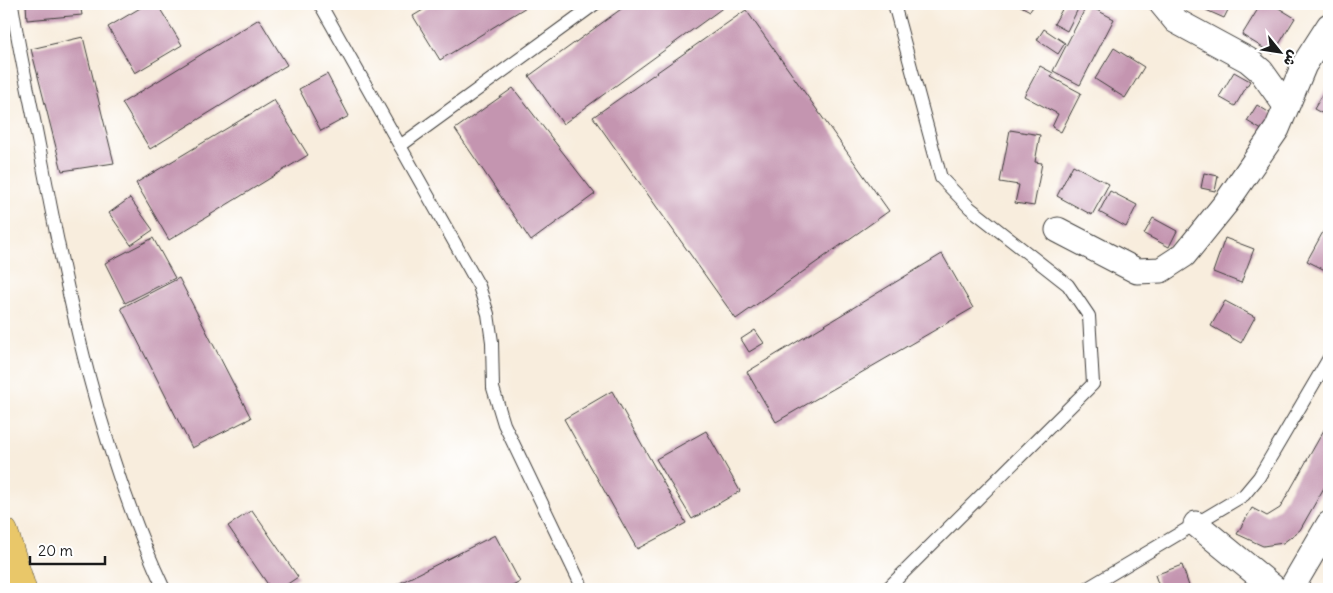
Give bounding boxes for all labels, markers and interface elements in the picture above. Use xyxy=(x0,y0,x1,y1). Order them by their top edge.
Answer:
north arrow xyxy=(1256,28,1306,78)
text: ش xyxy=(1280,47,1303,70)
scale bar xyxy=(30,533,105,565)
text: 20 m xyxy=(38,541,73,560)

